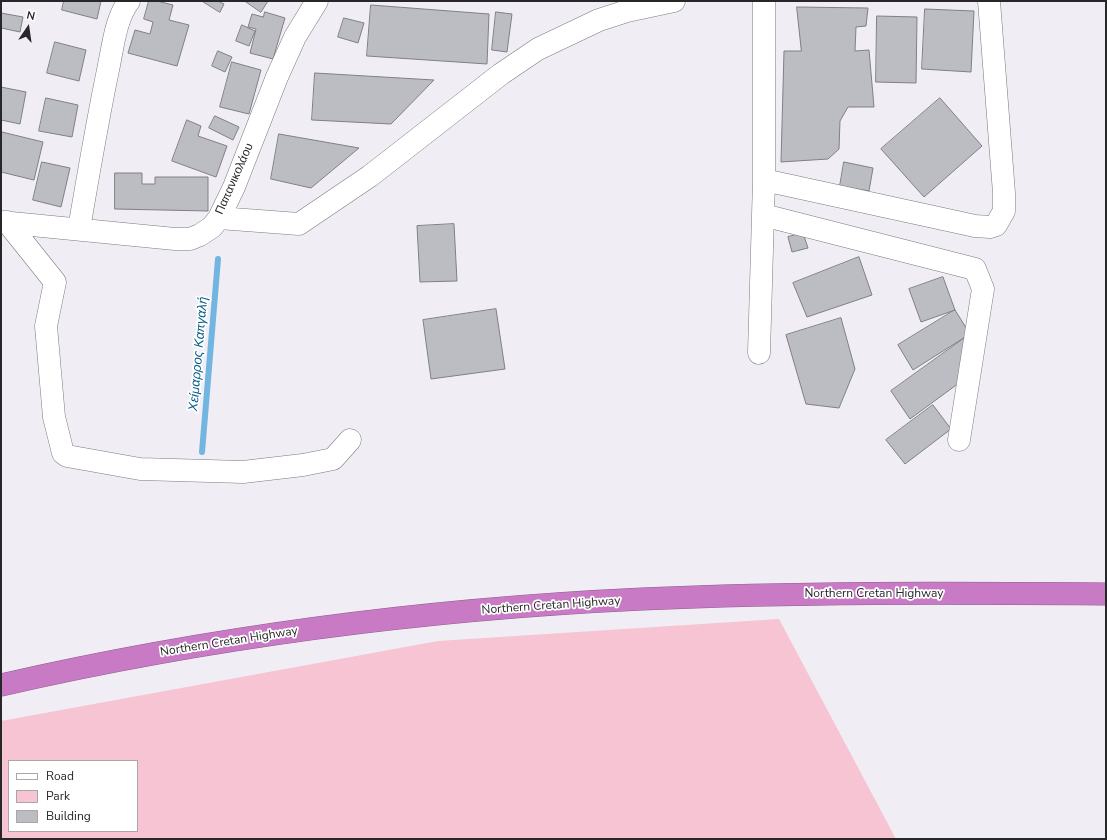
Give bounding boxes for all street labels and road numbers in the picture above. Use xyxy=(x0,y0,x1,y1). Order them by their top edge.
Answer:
street label: Παπανικολάου xyxy=(213,141,257,217)
street label: Northern Cretan Highway xyxy=(804,587,944,601)
street label: Northern Cretan Highway xyxy=(481,594,621,618)
street label: Northern Cretan Highway xyxy=(159,624,299,660)

